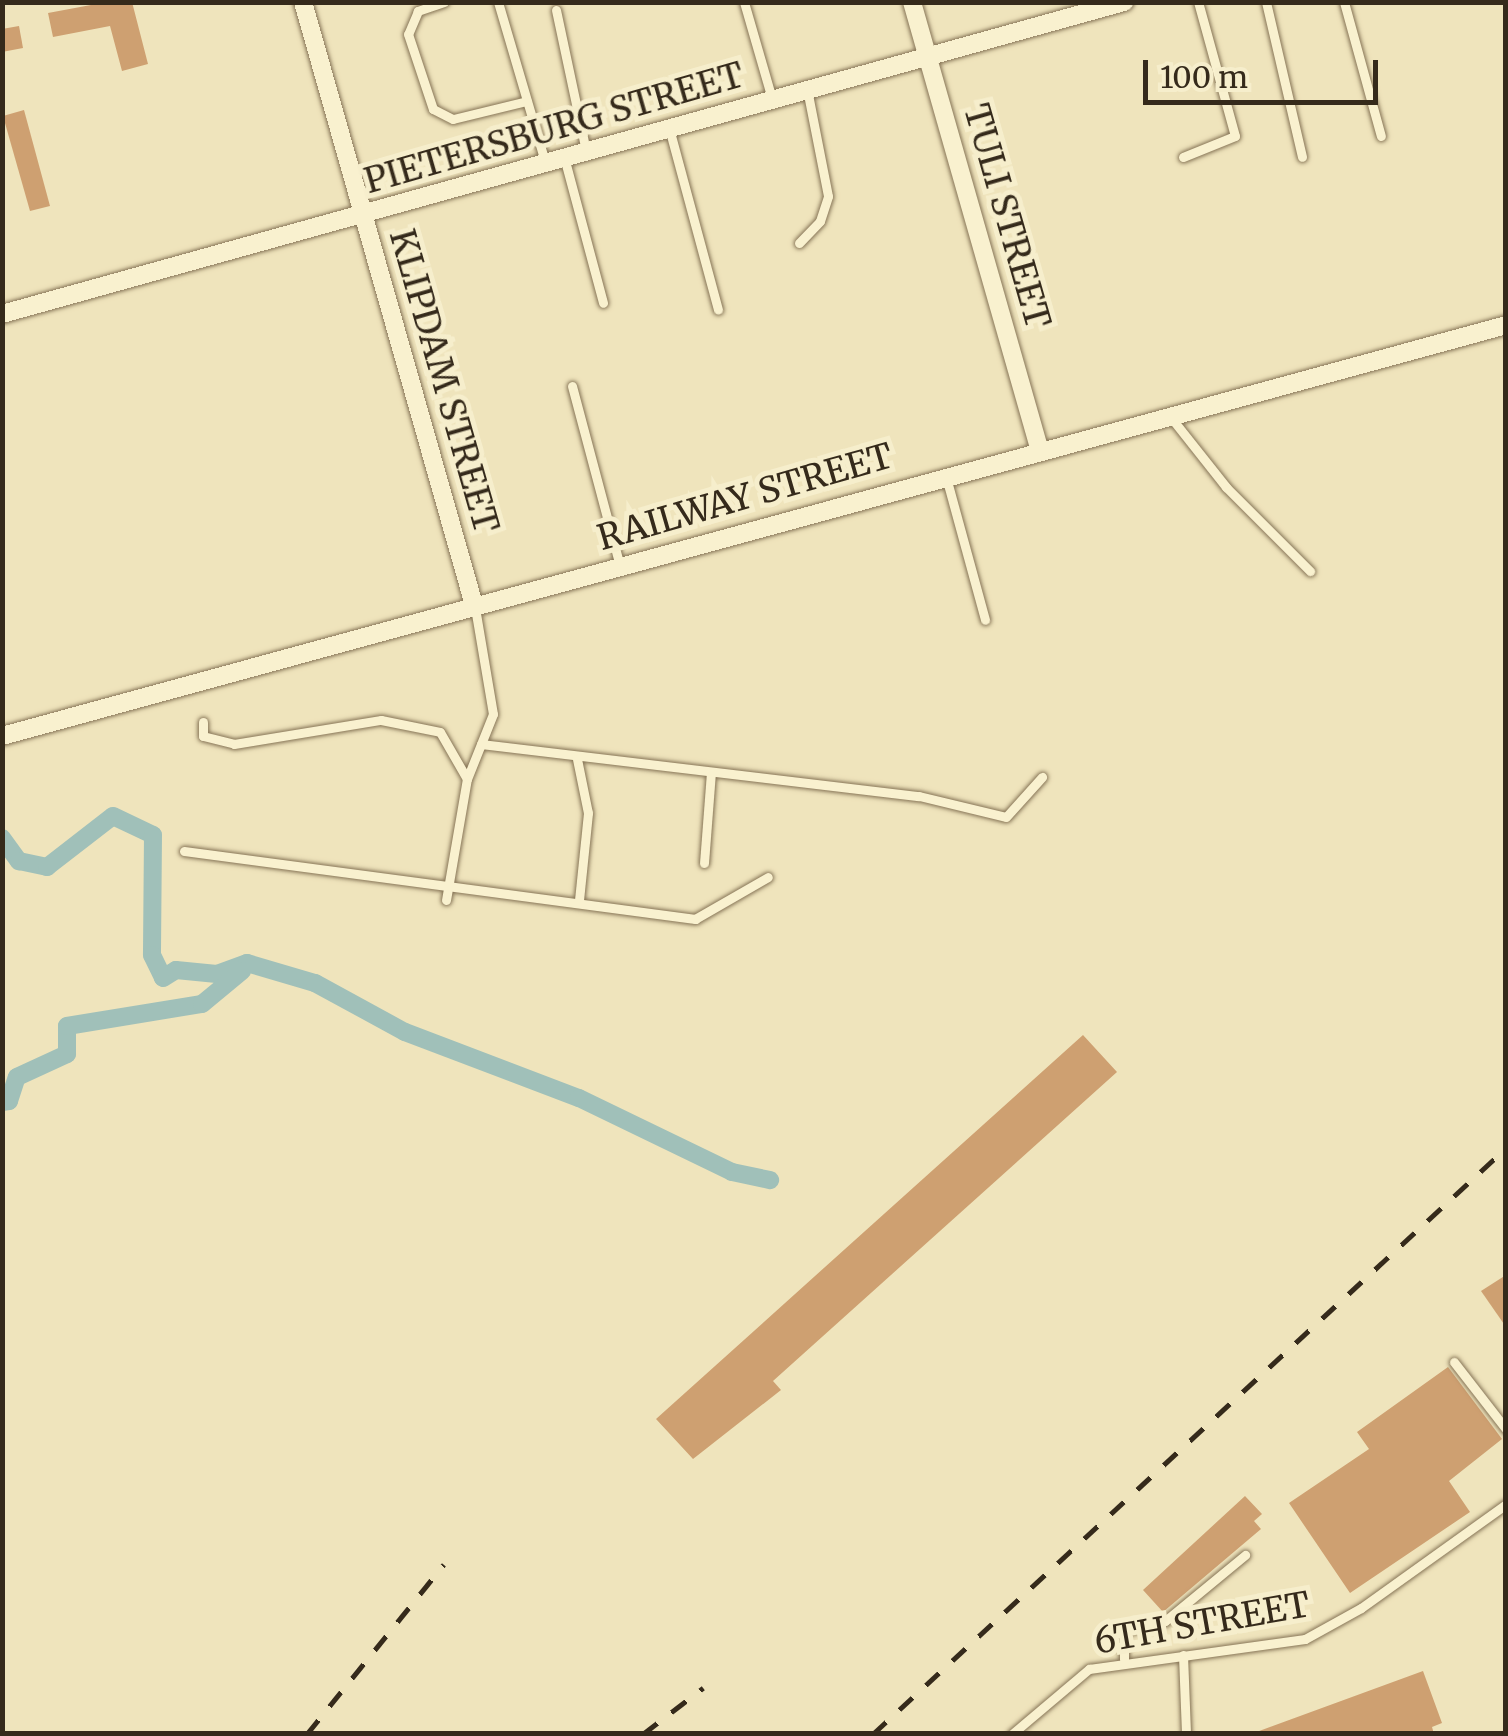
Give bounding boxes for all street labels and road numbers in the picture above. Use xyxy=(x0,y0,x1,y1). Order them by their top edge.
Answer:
street label: PIETERSBURG STREET xyxy=(359,54,749,202)
street label: TULI STREET xyxy=(955,99,1059,333)
street label: KLIPDAM STREET xyxy=(381,225,507,537)
street label: RAILWAY STREET xyxy=(593,435,897,559)
street label: 6TH STREET xyxy=(1091,1583,1313,1663)

